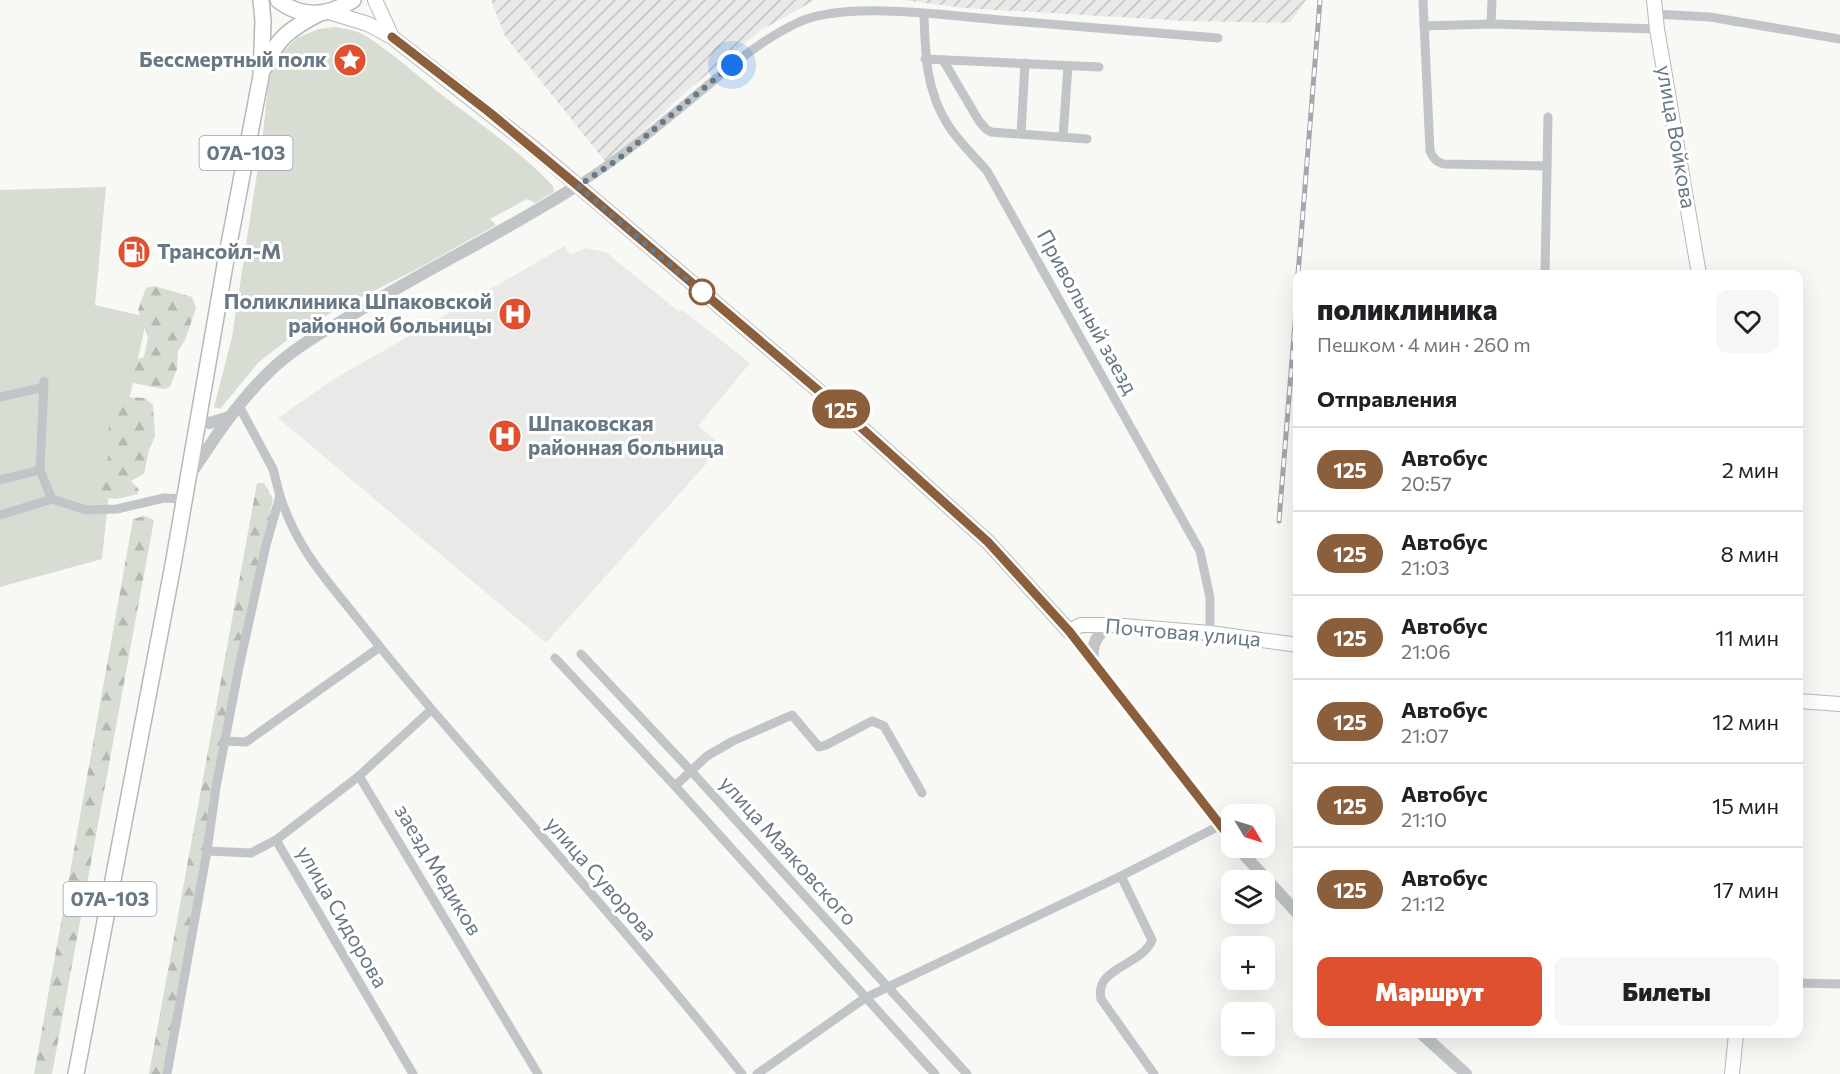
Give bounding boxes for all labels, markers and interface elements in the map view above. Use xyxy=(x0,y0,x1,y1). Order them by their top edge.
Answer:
place icon: Бессмертный полк xyxy=(332,42,368,78)
place label: Бессмертный полк xyxy=(139,46,327,71)
your location xyxy=(717,50,747,80)
street label: улица Войкова xyxy=(1653,63,1702,210)
road number: 07А-103 xyxy=(200,136,292,170)
street label: Привольный заезд xyxy=(1033,225,1144,398)
fuel station icon: Трансойл-М xyxy=(116,234,152,270)
place label: Трансойл-М xyxy=(157,238,281,263)
unlabelled marker xyxy=(689,279,715,305)
place label: Поликлиника Шпаковской районной больницы xyxy=(224,288,492,337)
button: heart xyxy=(1716,290,1779,353)
text: поликлиника xyxy=(1317,292,1497,326)
hospital icon: Поликлиника Шпаковской районной больницы xyxy=(497,296,533,332)
text: Пешком · 4 мин · 260 m xyxy=(1317,332,1531,356)
text: Отправления xyxy=(1317,385,1457,412)
line badge: 125 xyxy=(806,390,876,428)
text: 125 xyxy=(824,397,858,422)
place label: Шпаковская районная больница xyxy=(528,410,724,459)
hospital icon: Шпаковская районная больница xyxy=(487,418,523,454)
text: Автобус xyxy=(1401,444,1488,471)
text: 2 мин xyxy=(1722,456,1779,483)
text: 125 xyxy=(1333,457,1367,482)
text: 20:57 xyxy=(1401,471,1452,495)
text: Автобус xyxy=(1401,528,1488,555)
text: 8 мин xyxy=(1721,540,1779,567)
text: 125 xyxy=(1333,541,1367,566)
text: 21:03 xyxy=(1401,555,1450,579)
street label: Почтовая улица xyxy=(1104,612,1262,651)
text: Автобус xyxy=(1401,612,1488,639)
text: 11 мин xyxy=(1715,624,1779,651)
text: 125 xyxy=(1333,625,1367,650)
text: 21:06 xyxy=(1401,639,1451,663)
text: Автобус xyxy=(1401,696,1488,723)
text: 12 мин xyxy=(1712,708,1779,735)
text: 125 xyxy=(1333,709,1367,734)
text: 21:07 xyxy=(1401,723,1449,747)
street label: улица Маяковского xyxy=(715,770,863,930)
text: Автобус xyxy=(1401,780,1488,807)
text: 15 мин xyxy=(1712,792,1779,819)
text: 125 xyxy=(1333,793,1367,818)
street label: заезд Медиков xyxy=(390,799,488,939)
north arrow xyxy=(1221,804,1275,858)
map controls xyxy=(1221,804,1275,1056)
text: 21:10 xyxy=(1401,807,1447,831)
street label: улица Суворова xyxy=(541,811,663,945)
street label: улица Сидорова xyxy=(293,841,394,992)
text: Автобус xyxy=(1401,864,1488,891)
button: layers xyxy=(1221,870,1275,924)
text: 17 мин xyxy=(1713,876,1779,903)
text: 125 xyxy=(1333,877,1367,902)
road number: 07А-103 xyxy=(63,882,156,916)
text: 21:12 xyxy=(1401,891,1445,915)
button: + xyxy=(1221,936,1275,990)
button: Маршрут xyxy=(1317,957,1542,1026)
button: Билеты xyxy=(1554,957,1779,1026)
button: − xyxy=(1221,1002,1275,1056)

